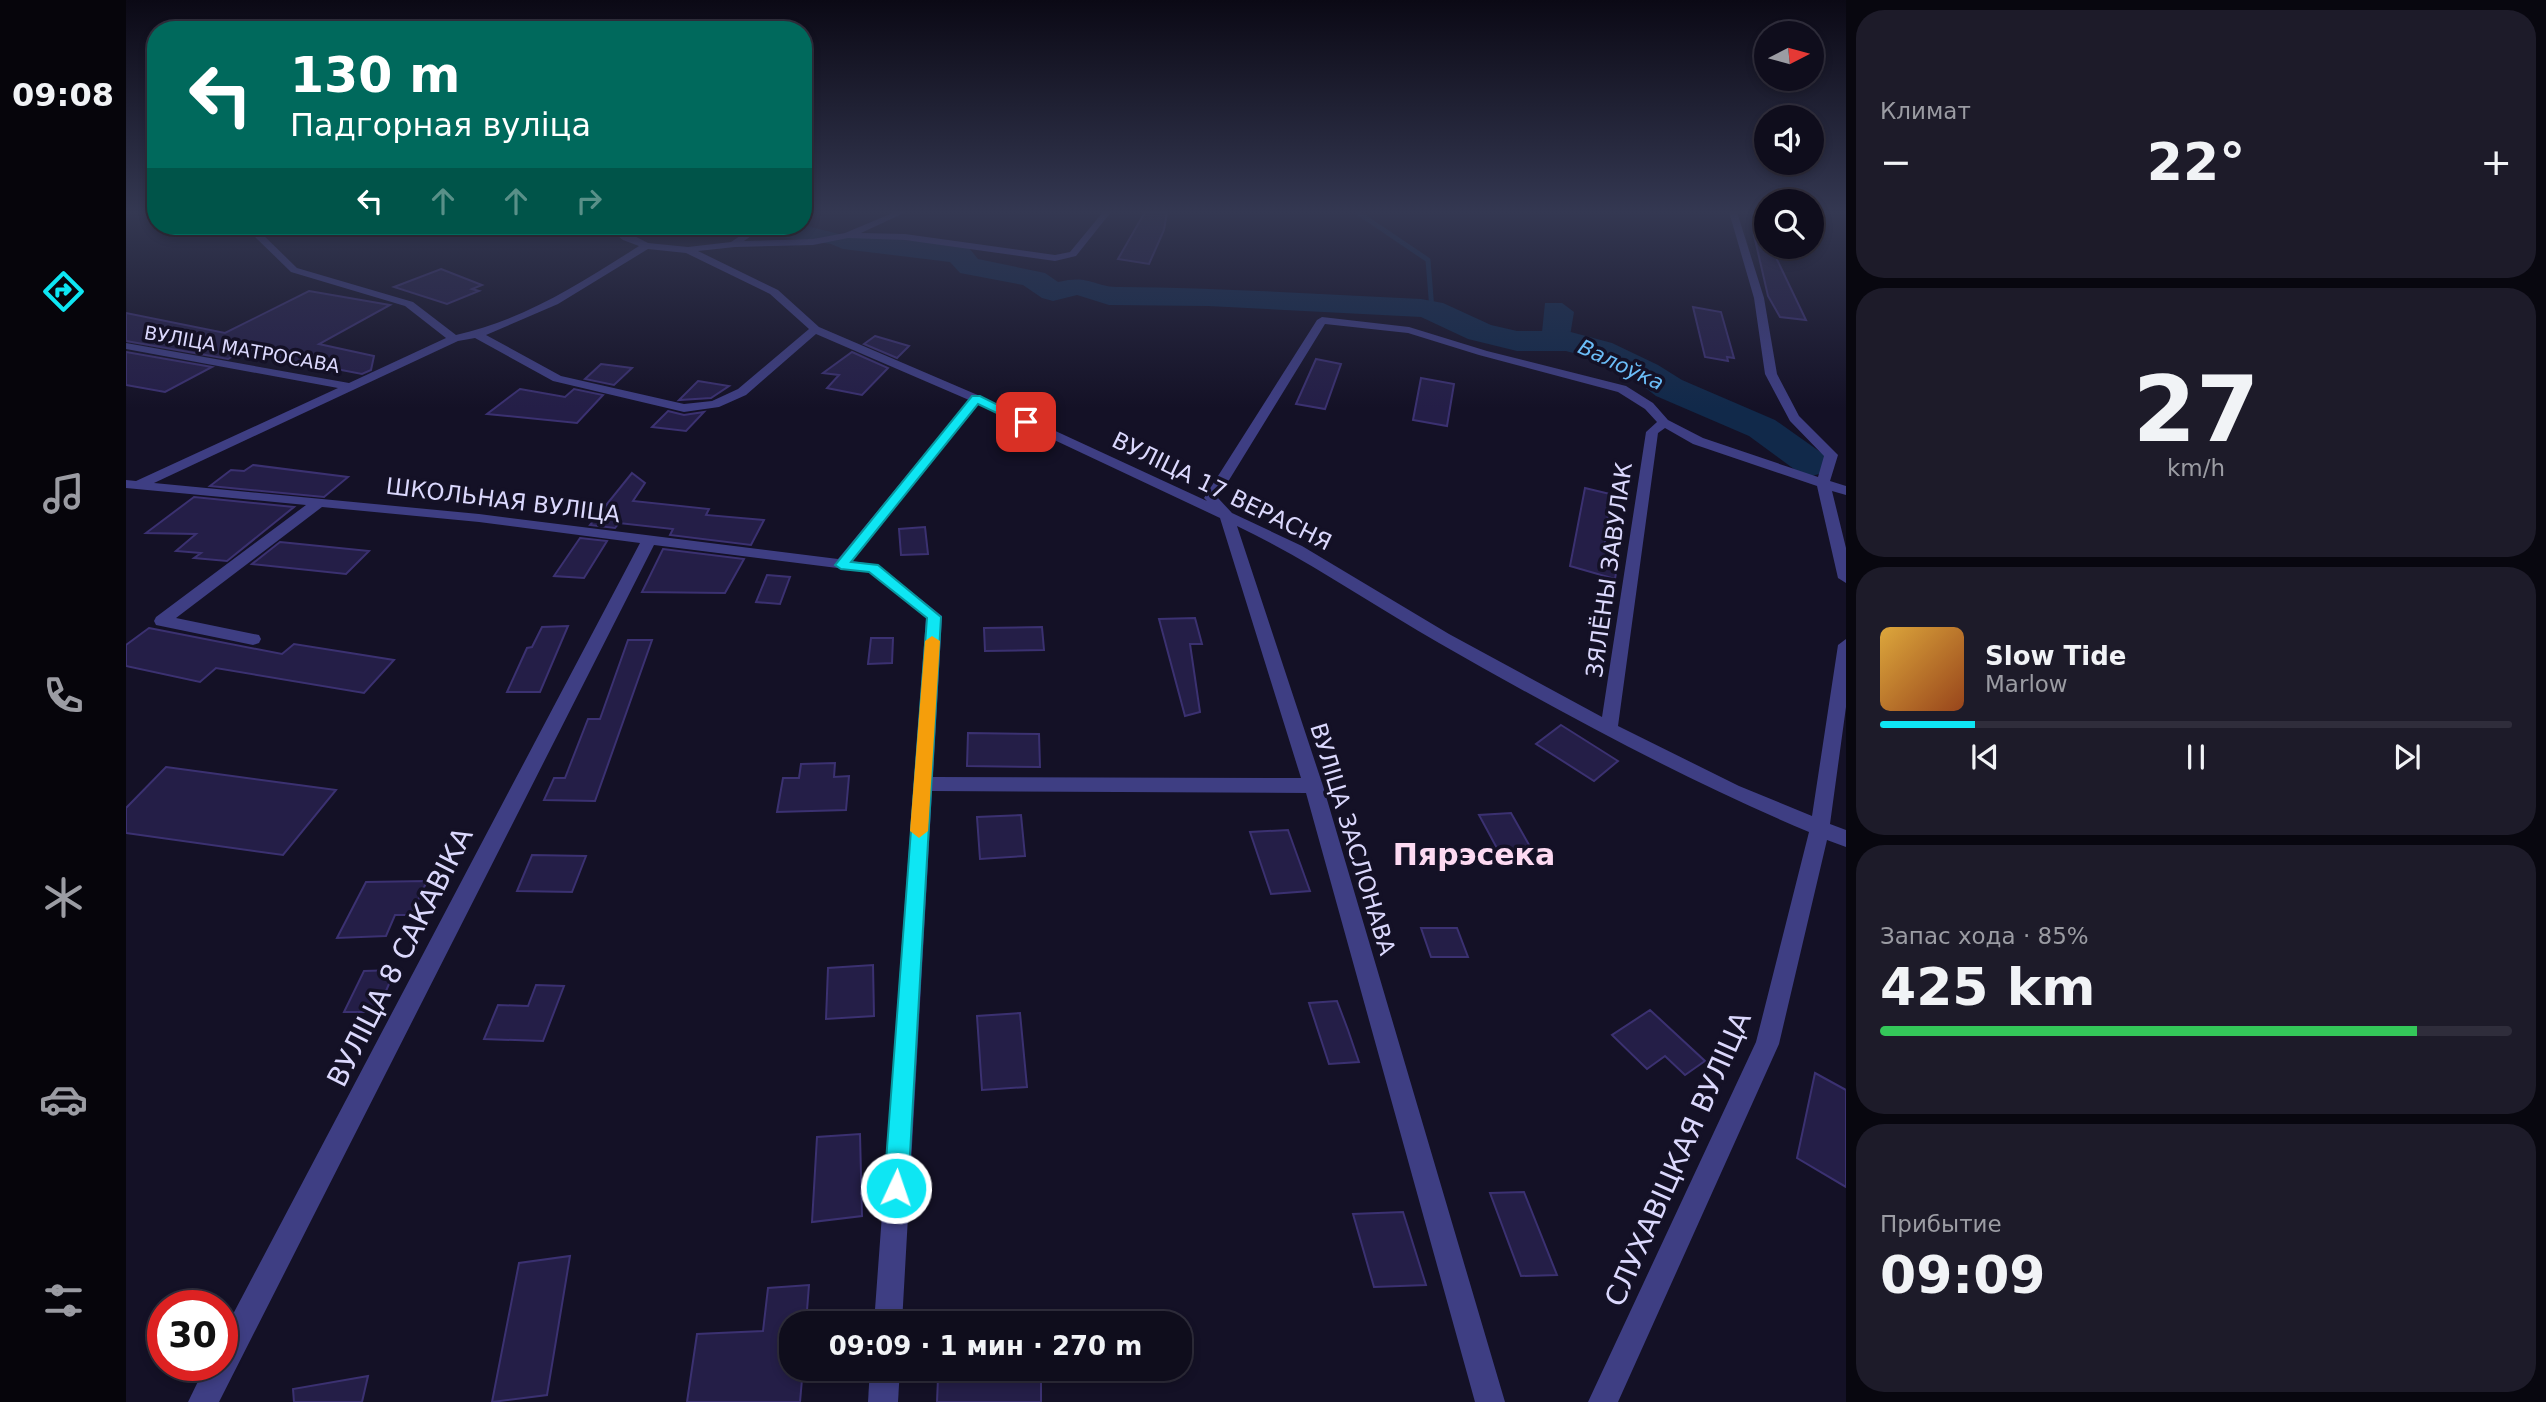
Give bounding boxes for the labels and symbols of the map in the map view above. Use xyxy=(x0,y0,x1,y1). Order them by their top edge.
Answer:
north arrow xyxy=(1754,21,1824,91)
street label: ВУЛІЦА МАТРОСАВА xyxy=(143,321,341,377)
water label: Валоўка xyxy=(1574,335,1668,395)
pin xyxy=(996,392,1056,452)
street label: ВУЛІЦА 17 ВЕРАСНЯ xyxy=(1108,427,1336,555)
street label: ЗЯЛЁНЫ ЗАВУЛАК xyxy=(1580,461,1637,679)
street label: ШКОЛЬНАЯ ВУЛІЦА xyxy=(384,473,622,527)
street label: ВУЛІЦА ЗАСЛОНАВА xyxy=(1305,720,1401,958)
street label: ВУЛІЦА 8 САКАВІКА xyxy=(320,822,480,1092)
district label: Пярэсека xyxy=(1393,837,1555,872)
street label: СЛУХАВІЦКАЯ ВУЛІЦА xyxy=(1598,1007,1758,1311)
position arrow xyxy=(859,1151,933,1225)
speed limit sign: 30 xyxy=(147,1290,238,1381)

